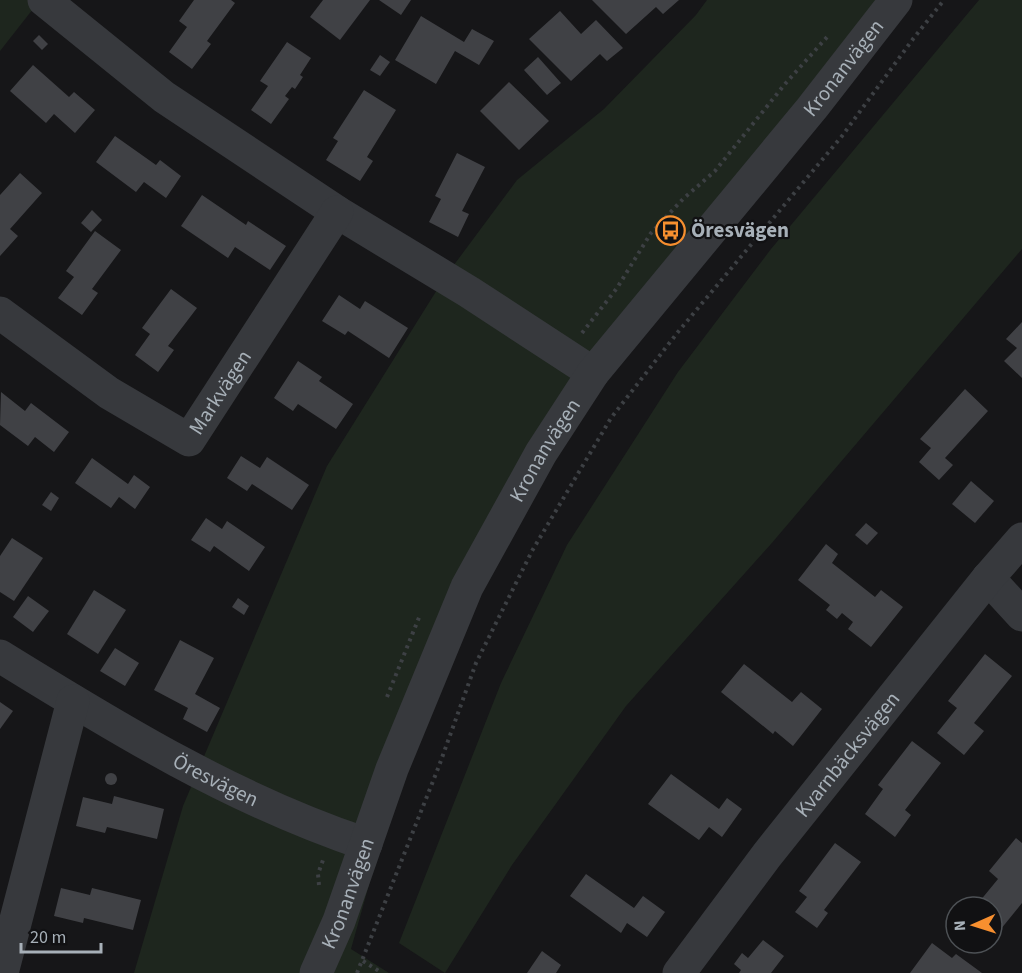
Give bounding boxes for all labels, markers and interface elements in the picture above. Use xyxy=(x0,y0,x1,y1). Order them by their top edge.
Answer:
street label: Kronanvägen xyxy=(796,13,891,123)
bus stop icon: Öresvägen xyxy=(654,214,686,246)
place label: Öresvägen xyxy=(691,215,789,245)
street label: Markvägen xyxy=(181,344,259,441)
street label: Kronanvägen xyxy=(502,392,588,508)
street label: Kvarnbäcksvägen xyxy=(788,685,907,824)
street label: Öresvägen xyxy=(167,746,263,814)
street label: Kronanvägen xyxy=(314,834,382,954)
north arrow xyxy=(944,895,1004,955)
scale bar xyxy=(21,916,100,954)
text: N xyxy=(949,920,971,932)
text: 20 m xyxy=(30,925,66,950)

